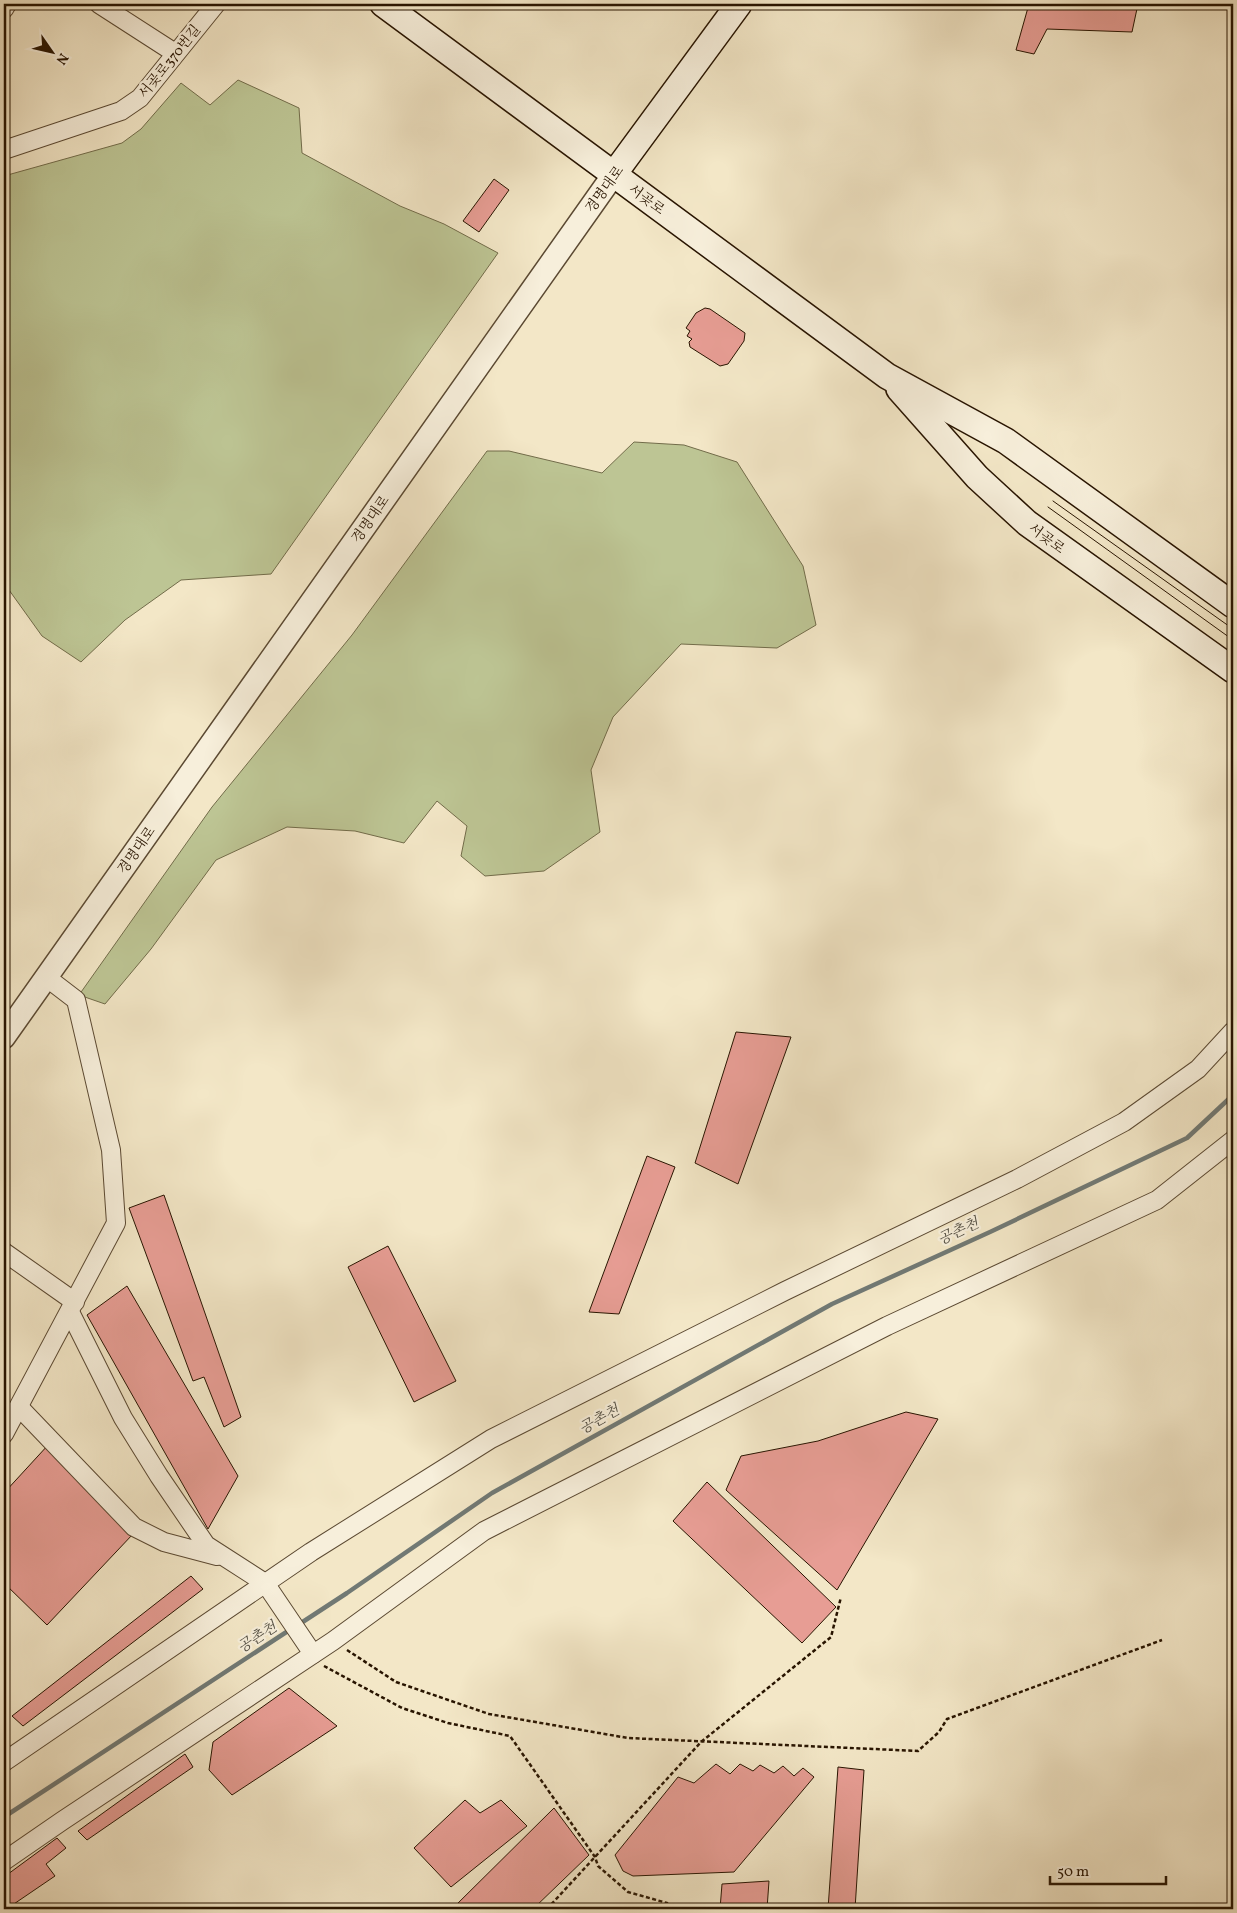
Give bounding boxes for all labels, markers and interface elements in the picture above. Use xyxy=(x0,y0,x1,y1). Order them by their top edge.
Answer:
street label: 서곶로370번길 xyxy=(135,21,206,103)
north arrow xyxy=(28,28,78,78)
text: N xyxy=(51,49,72,68)
street label: 경명대로 xyxy=(582,162,629,217)
street label: 서곶로 xyxy=(624,181,668,220)
street label: 경명대로 xyxy=(348,492,395,547)
street label: 서곶로 xyxy=(1024,520,1068,559)
street label: 경명대로 xyxy=(114,823,161,878)
water label: 공촌천 xyxy=(934,1213,984,1251)
water label: 공촌천 xyxy=(576,1400,625,1440)
water label: 공촌천 xyxy=(234,1617,283,1659)
scale bar xyxy=(1050,1853,1166,1885)
text: 50 m xyxy=(1057,1862,1089,1883)

